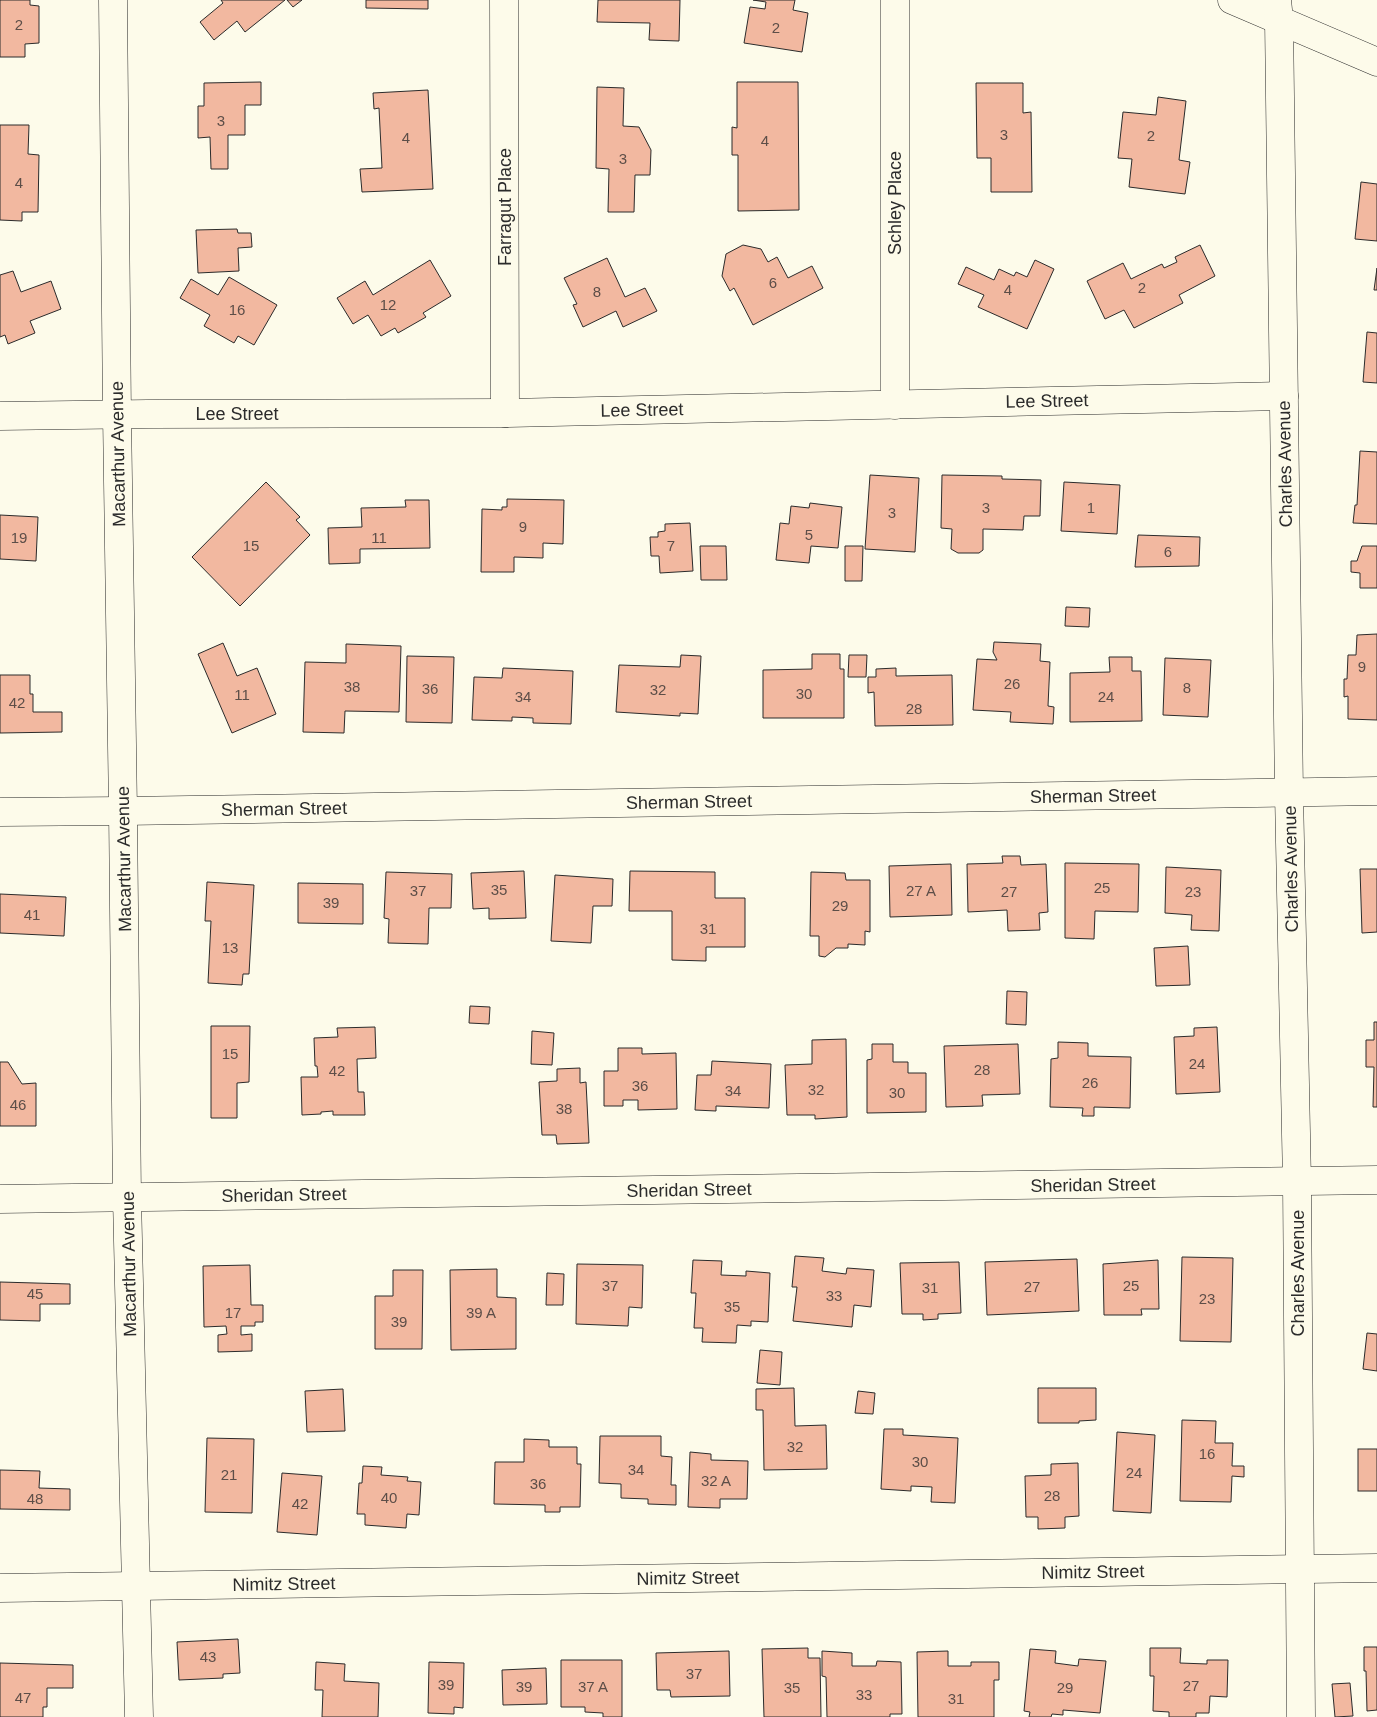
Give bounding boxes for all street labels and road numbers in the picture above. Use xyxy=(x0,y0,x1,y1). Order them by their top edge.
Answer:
street label: Farragut Place xyxy=(495,148,515,266)
street label: Schley Place xyxy=(885,151,905,255)
street label: Macarthur Avenue xyxy=(107,381,129,527)
street label: Lee Street xyxy=(1005,390,1089,412)
street label: Lee Street xyxy=(600,399,684,421)
street label: Charles Avenue xyxy=(1274,400,1296,528)
street label: Lee Street xyxy=(195,404,279,424)
street label: Sherman Street xyxy=(1030,785,1156,807)
street label: Macarthur Avenue xyxy=(113,786,135,932)
street label: Sherman Street xyxy=(626,791,752,813)
street label: Sherman Street xyxy=(221,798,347,820)
street label: Charles Avenue xyxy=(1280,805,1302,933)
street label: Sheridan Street xyxy=(1030,1174,1156,1196)
street label: Sheridan Street xyxy=(626,1179,752,1201)
street label: Sheridan Street xyxy=(221,1184,347,1206)
street label: Macarthur Avenue xyxy=(118,1191,140,1337)
street label: Charles Avenue xyxy=(1288,1210,1308,1336)
street label: Nimitz Street xyxy=(1041,1561,1145,1583)
street label: Nimitz Street xyxy=(636,1567,740,1589)
street label: Nimitz Street xyxy=(232,1573,336,1595)

